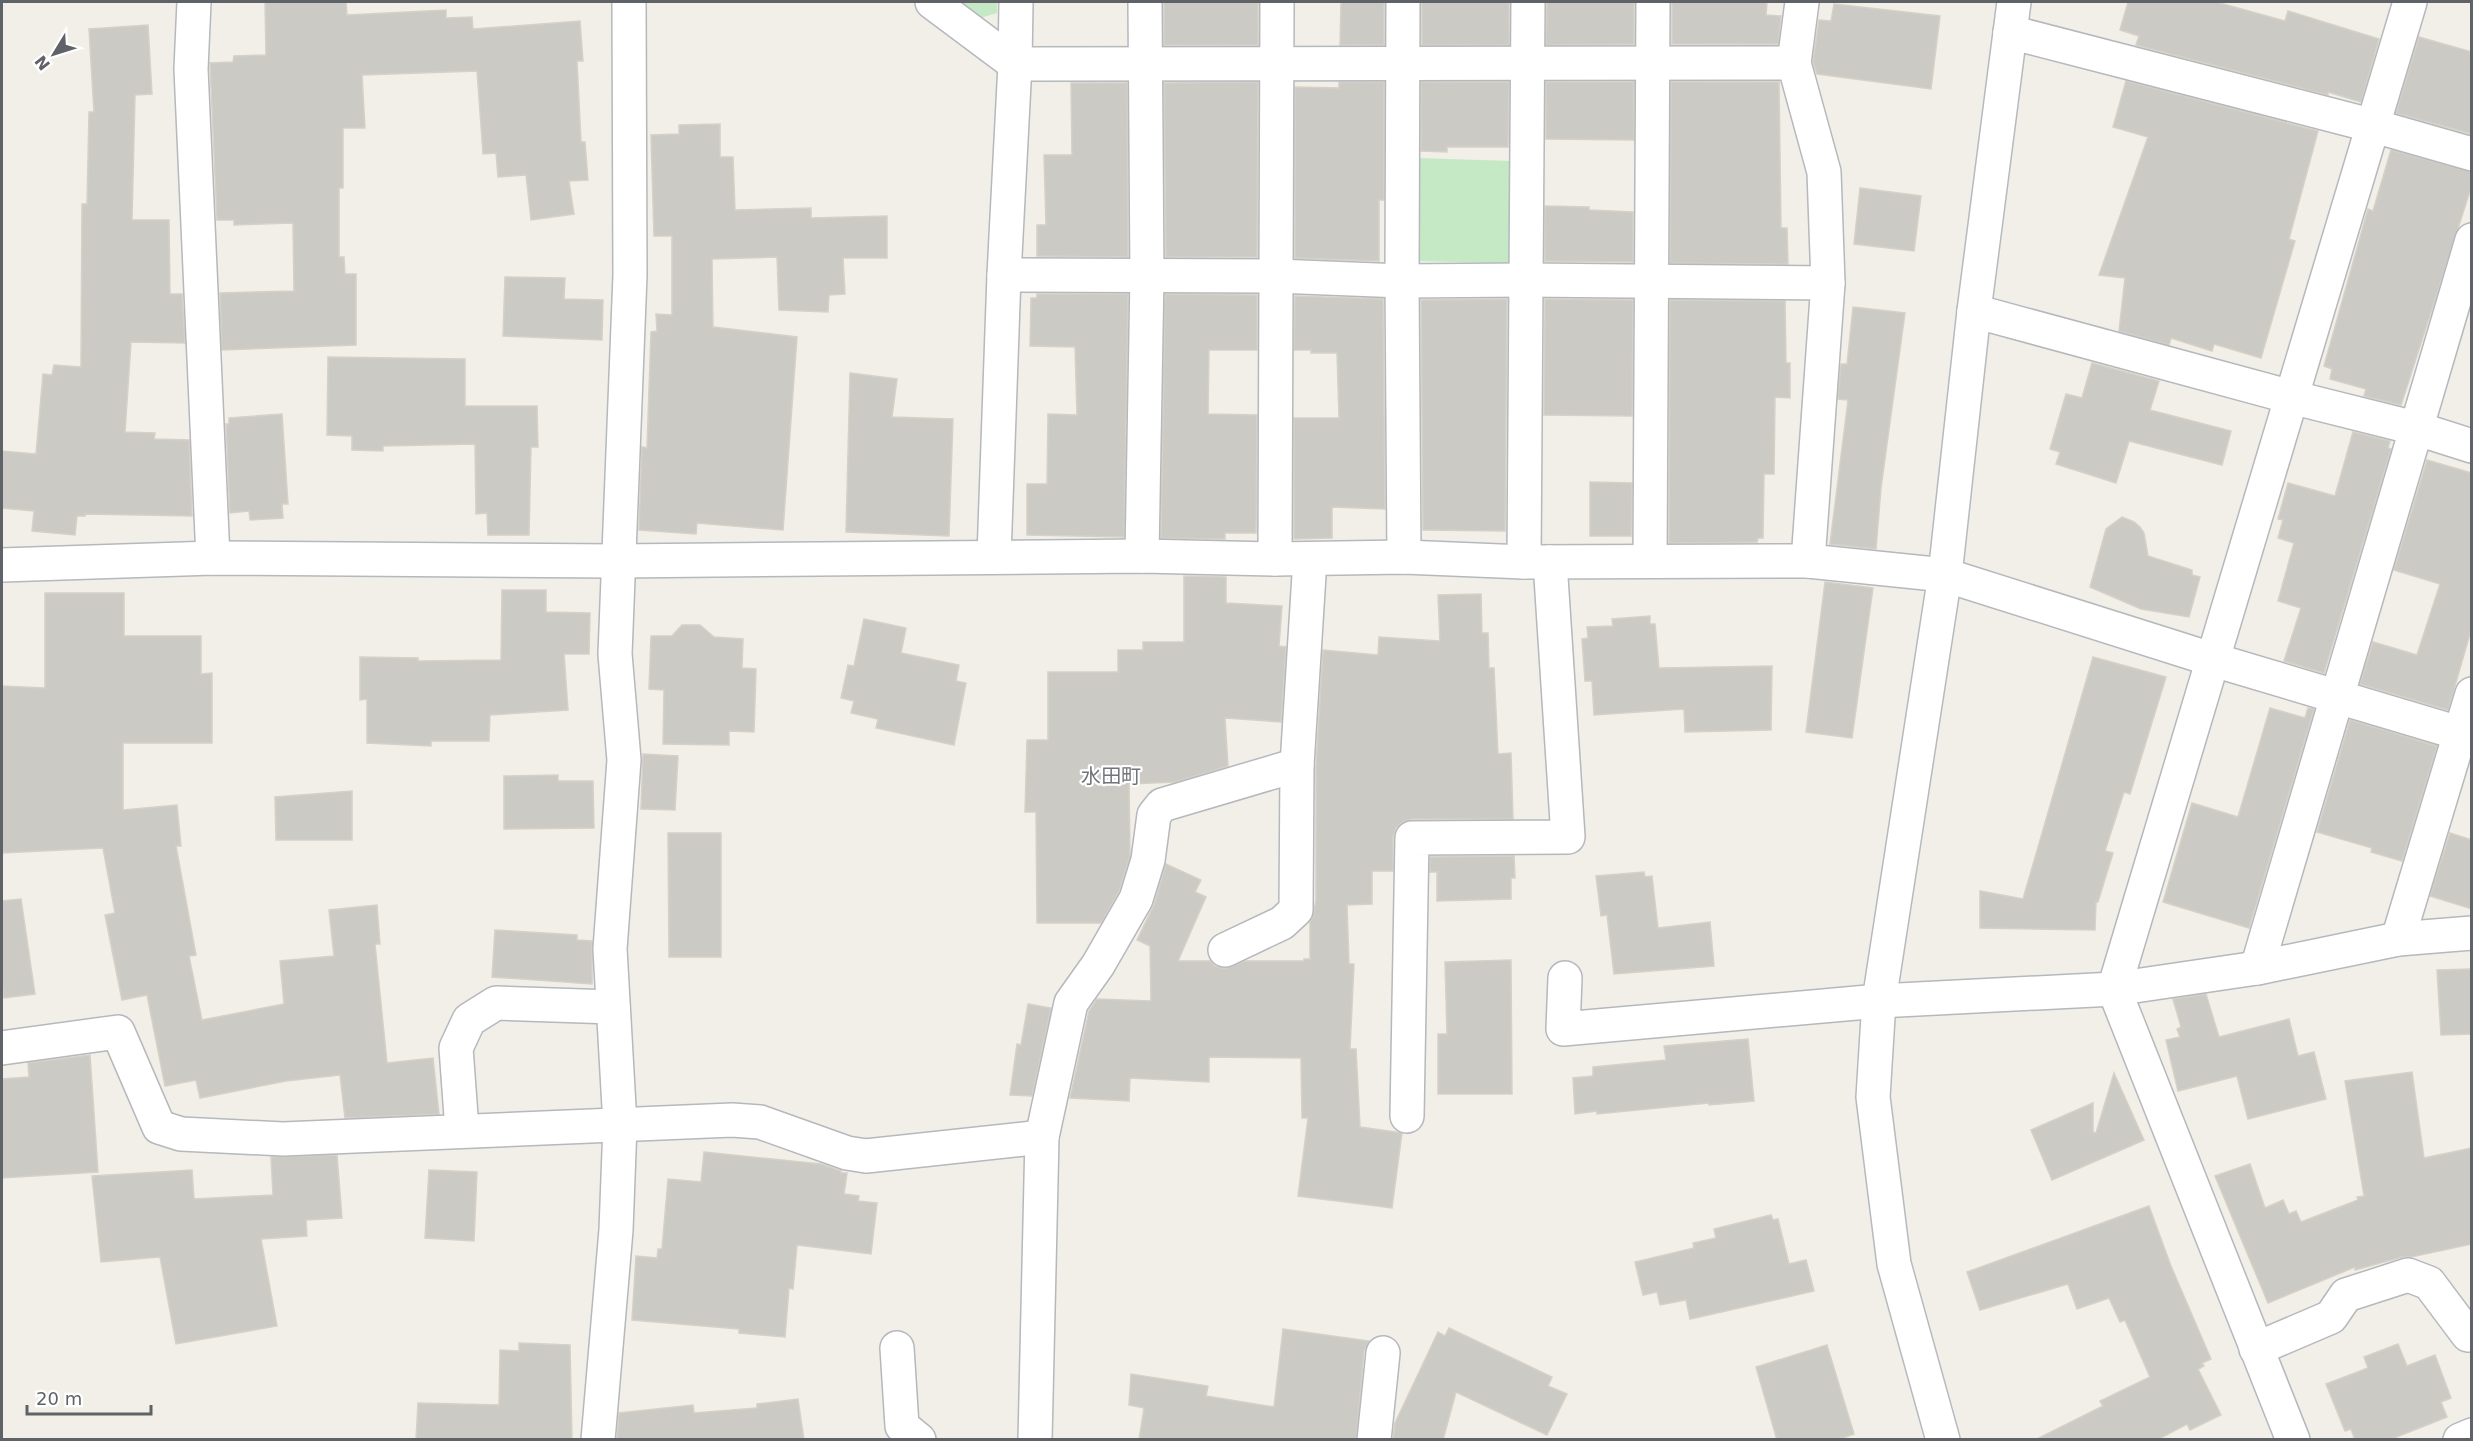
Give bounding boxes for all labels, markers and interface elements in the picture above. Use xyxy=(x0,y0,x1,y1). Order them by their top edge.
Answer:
north arrow xyxy=(24,24,84,84)
text: N xyxy=(31,52,54,74)
district label: 水田町 xyxy=(1081,764,1141,788)
scale bar xyxy=(27,1378,152,1416)
text: 20 m xyxy=(36,1388,82,1409)

